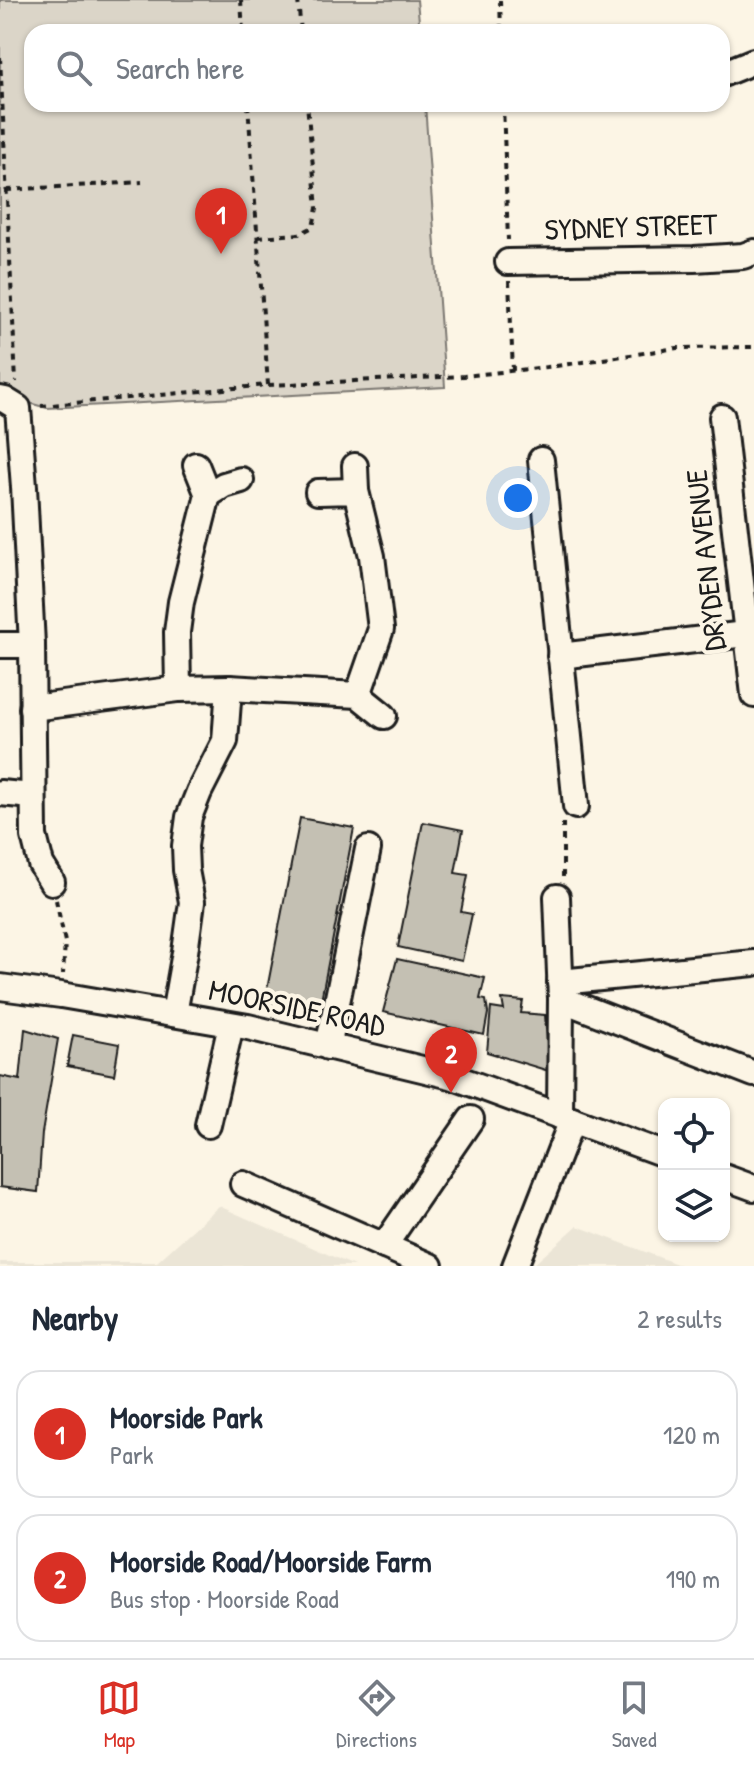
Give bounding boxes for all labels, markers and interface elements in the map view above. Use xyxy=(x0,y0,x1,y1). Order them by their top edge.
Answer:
search box xyxy=(24,24,730,112)
icon: search xyxy=(52,46,96,90)
text: Search here xyxy=(116,48,244,88)
pin: 1 xyxy=(195,188,247,254)
street label: SYDNEY STREET xyxy=(544,203,719,249)
street label: DRYDEN AVENUE xyxy=(676,468,734,653)
your location xyxy=(498,478,538,518)
street label: MOORSIDE ROAD xyxy=(205,969,390,1045)
pin: 2 xyxy=(425,1027,477,1093)
map controls xyxy=(658,1098,730,1242)
button: locate xyxy=(658,1098,730,1170)
button: layers xyxy=(658,1170,730,1242)
text: Nearby xyxy=(32,1295,118,1341)
text: 2 results xyxy=(637,1301,722,1336)
text: Moorside Park xyxy=(110,1397,263,1437)
text: 1 xyxy=(55,1417,65,1452)
text: 120 m xyxy=(663,1417,720,1452)
text: Park xyxy=(110,1437,154,1472)
text: Moorside Road/Moorside Farm xyxy=(110,1541,432,1581)
text: 2 xyxy=(54,1561,66,1596)
text: 190 m xyxy=(666,1561,720,1596)
text: Bus stop · Moorside Road xyxy=(110,1581,339,1616)
tab: Map xyxy=(97,1676,141,1754)
tab: Directions xyxy=(336,1676,417,1754)
tab: Saved xyxy=(612,1676,657,1754)

